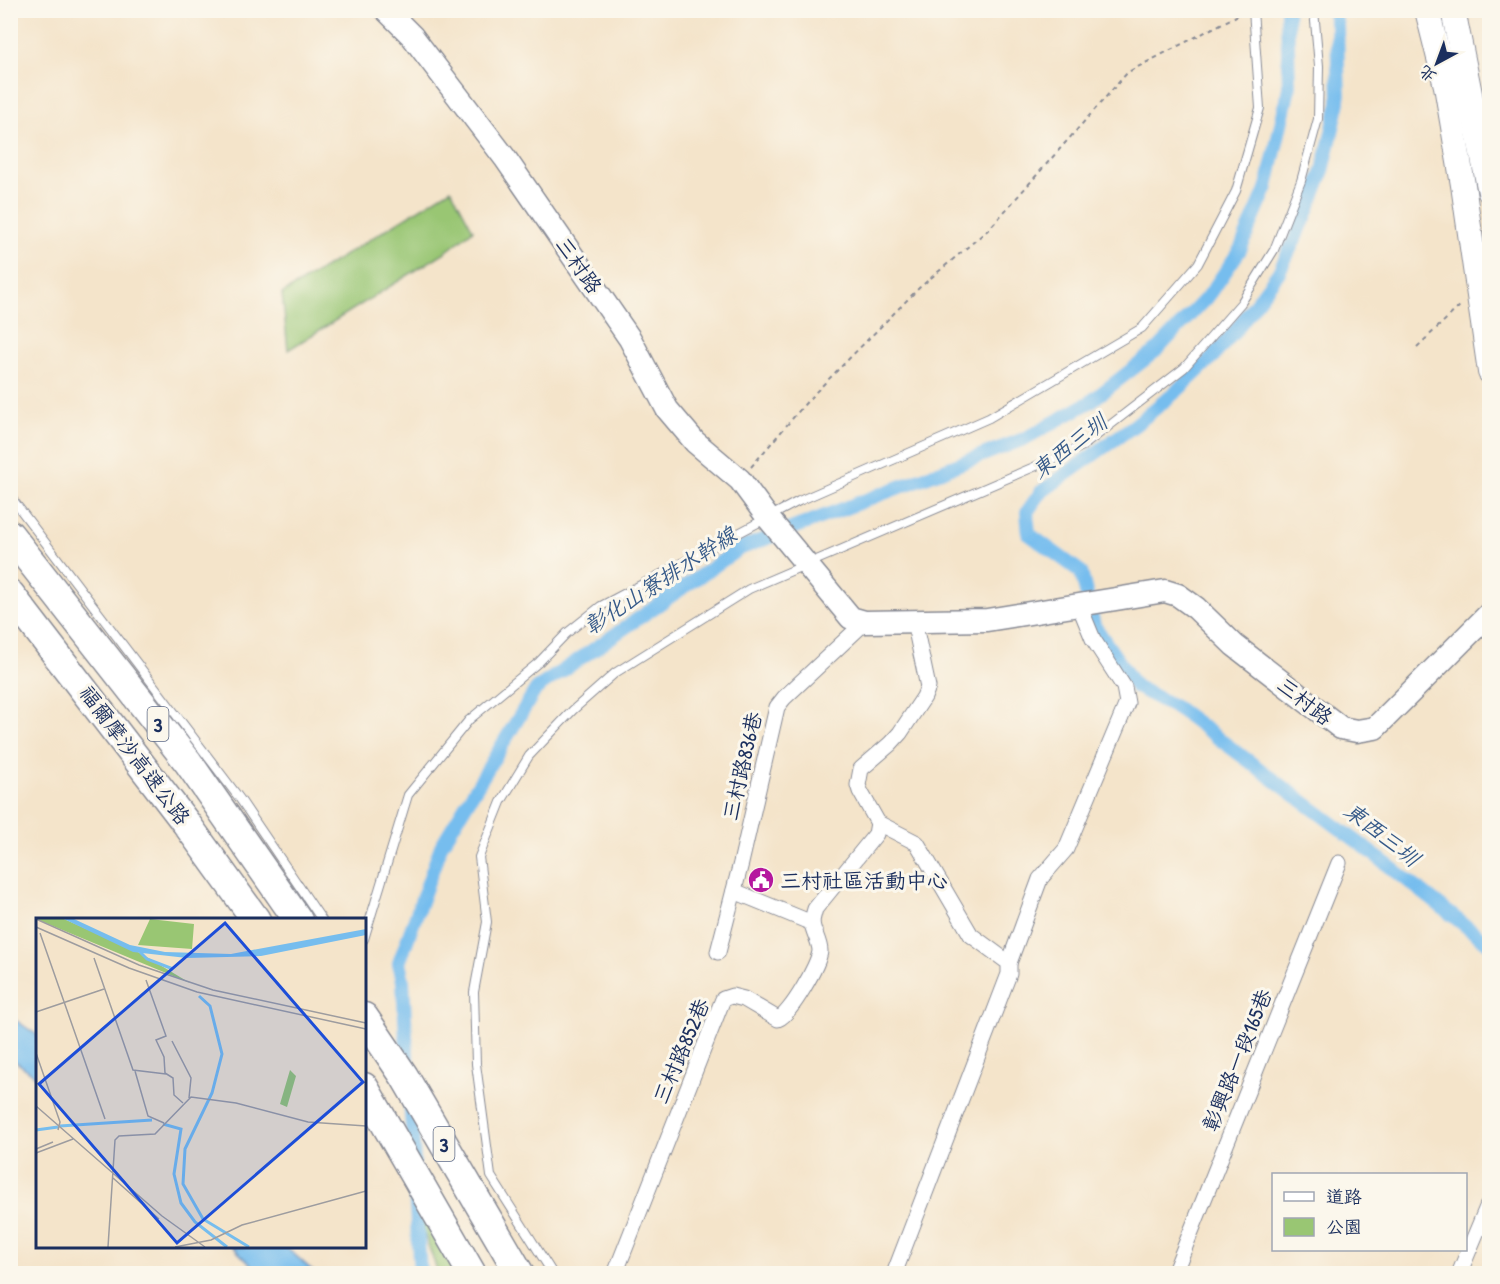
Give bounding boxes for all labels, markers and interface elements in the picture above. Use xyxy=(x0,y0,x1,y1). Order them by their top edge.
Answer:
north arrow xyxy=(1407,33,1467,93)
text: 北 xyxy=(1414,61,1440,88)
street label: 三村路 xyxy=(549,231,609,299)
water label: 東西三圳 xyxy=(1025,406,1114,485)
water label: 彰化山寮排水幹線 xyxy=(578,519,743,641)
street label: 三村路 xyxy=(1271,670,1339,732)
street label: 福爾摩沙高速公路 xyxy=(73,679,197,831)
road number: 3 xyxy=(148,707,168,741)
street label: 三村路836巷 xyxy=(715,709,769,823)
water label: 東西三圳 xyxy=(1338,795,1427,874)
public building icon: 三村社區活動中心 xyxy=(746,865,776,895)
place label: 三村社區活動中心 xyxy=(780,866,948,895)
inset map xyxy=(36,918,366,1248)
street label: 彰興路一段165巷 xyxy=(1195,985,1279,1135)
street label: 三村路852巷 xyxy=(646,994,716,1108)
road number: 3 xyxy=(434,1127,454,1161)
legend xyxy=(1272,1173,1467,1251)
text: 道路 xyxy=(1326,1184,1362,1209)
text: 公園 xyxy=(1326,1214,1362,1239)

